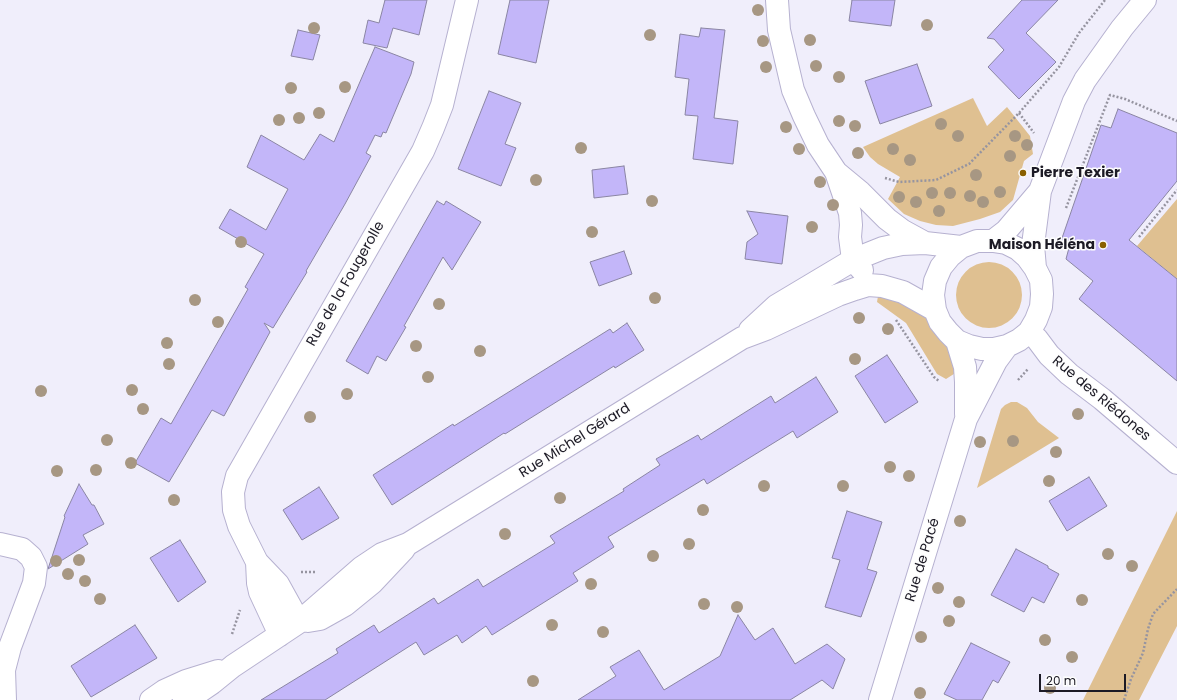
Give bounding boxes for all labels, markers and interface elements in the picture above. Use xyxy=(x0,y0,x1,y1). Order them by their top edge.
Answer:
place label: Pierre Texier xyxy=(1031,165,1120,181)
marker: Pierre Texier xyxy=(1018,168,1028,178)
street label: Rue de la Fougerolle xyxy=(303,219,389,349)
place label: Maison Héléna xyxy=(989,237,1095,253)
marker: Maison Héléna xyxy=(1098,240,1108,250)
street label: Rue des Riédones xyxy=(1048,353,1154,445)
street label: Rue Michel Gérard xyxy=(516,400,634,482)
street label: Rue de Pacé xyxy=(902,516,944,604)
scale bar xyxy=(1041,666,1128,692)
text: 20 m xyxy=(1046,672,1076,689)

